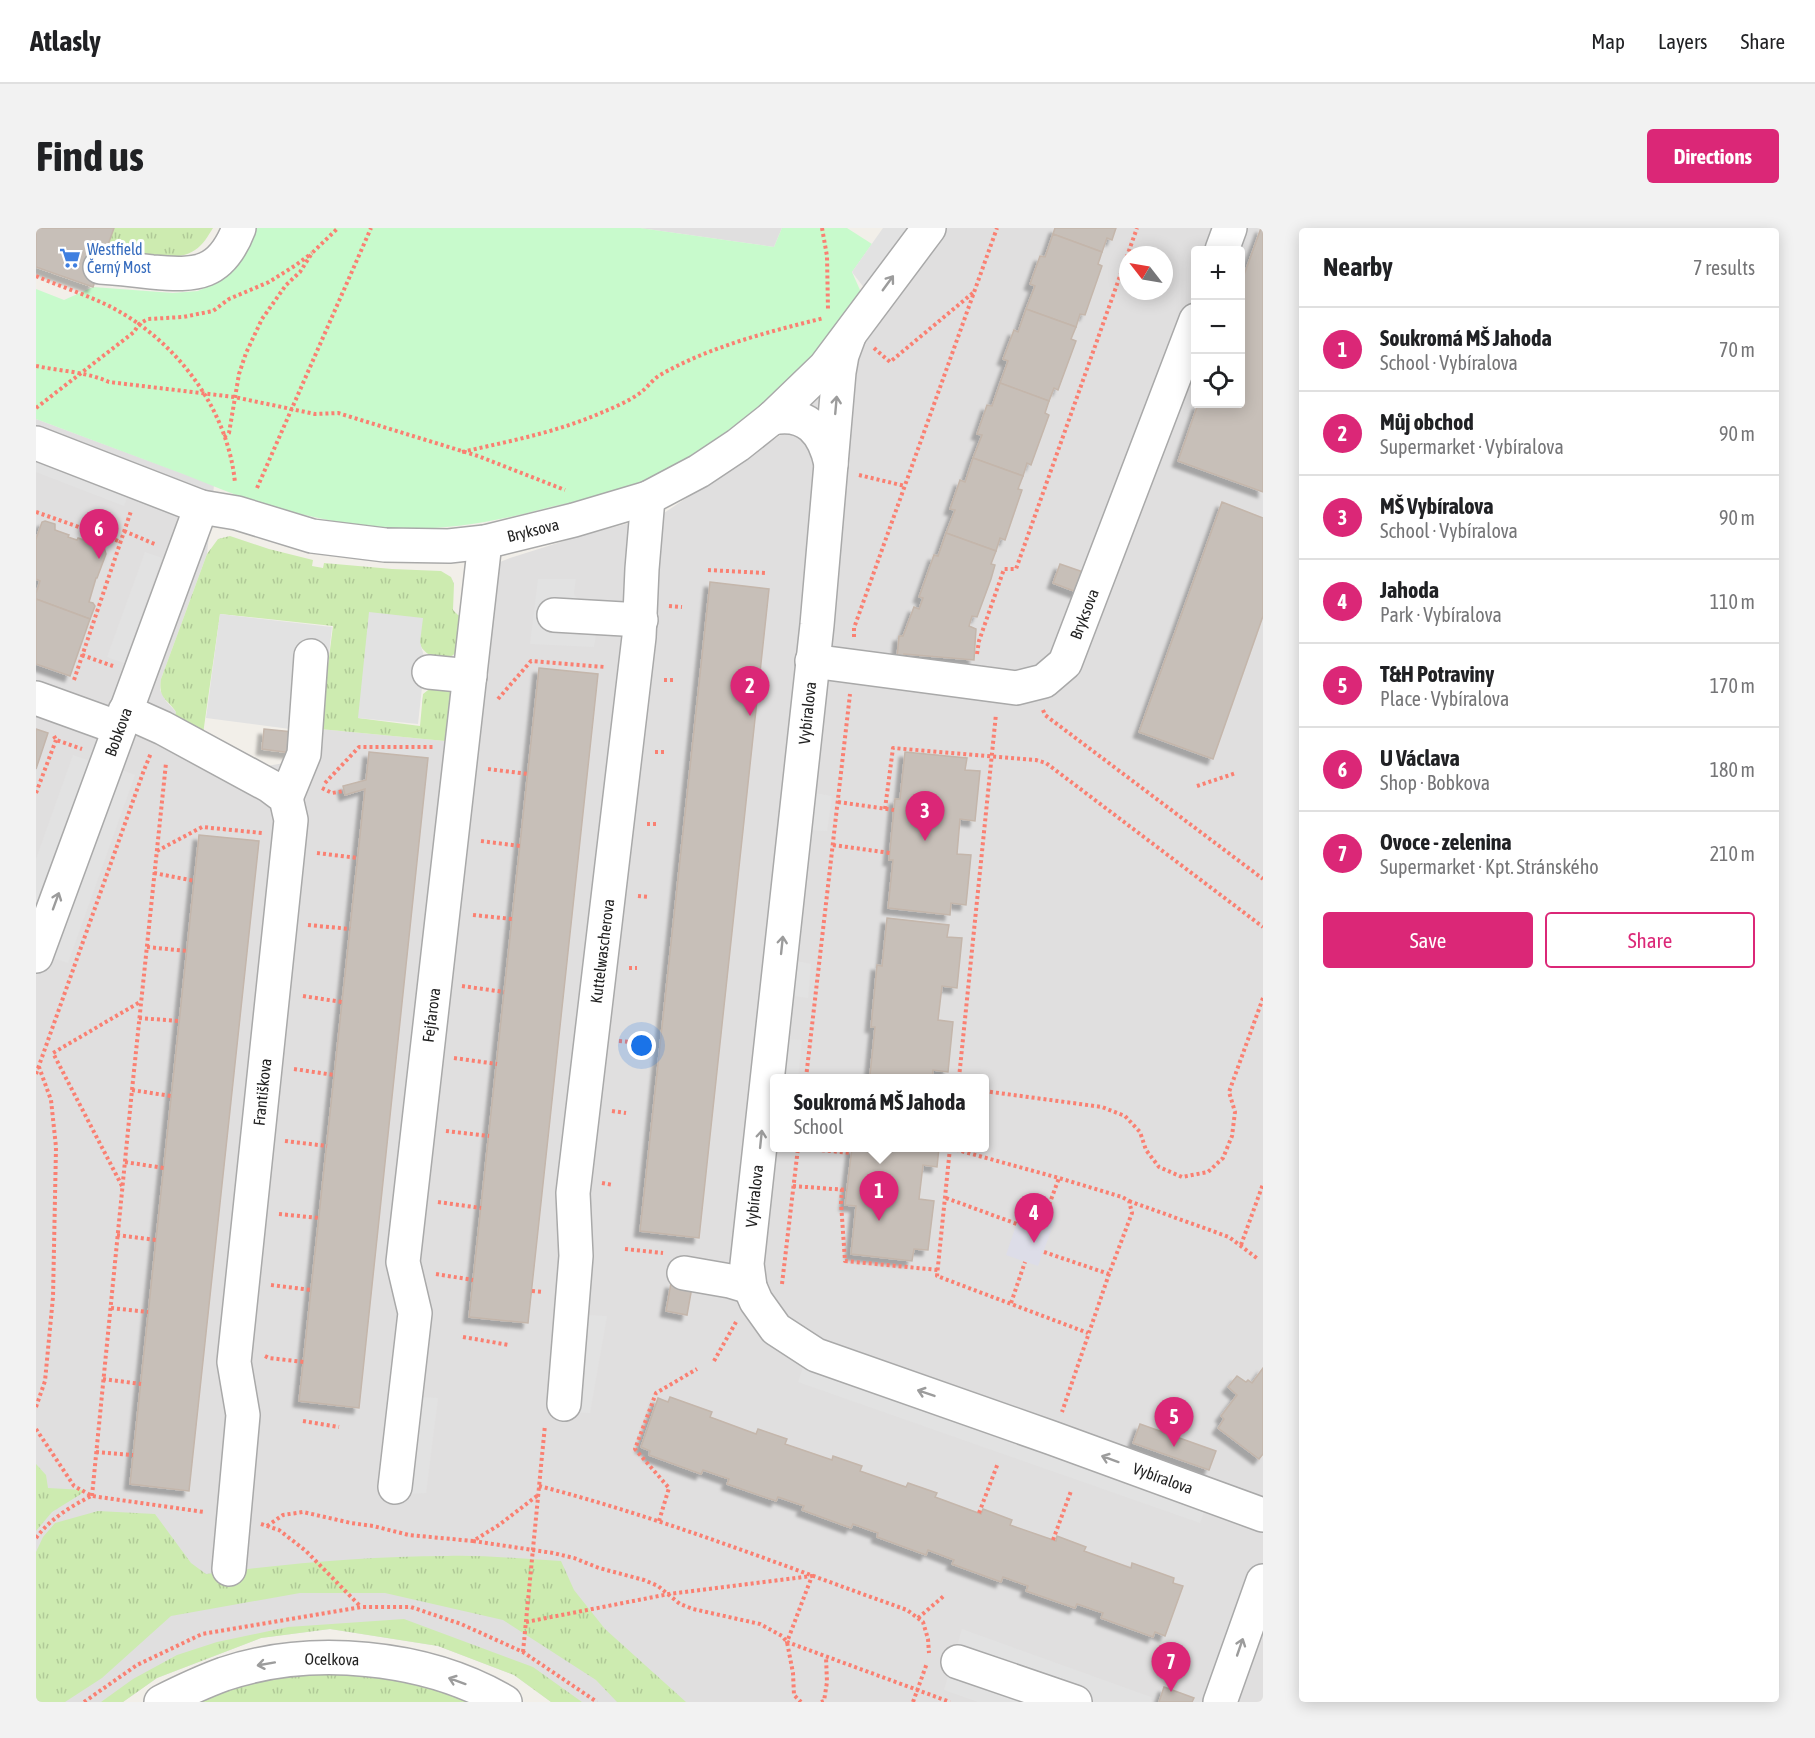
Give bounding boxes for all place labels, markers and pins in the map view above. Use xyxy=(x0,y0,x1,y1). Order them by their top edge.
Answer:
place label: Westfield Černý Most xyxy=(87,240,152,277)
supermarket icon: Westfield Černý Most xyxy=(58,246,82,270)
pin: 6 xyxy=(80,510,118,559)
pin: 2 xyxy=(730,666,770,716)
pin: 3 xyxy=(906,792,944,841)
pin: 1 xyxy=(860,1172,898,1221)
pin: 4 xyxy=(1014,1194,1054,1243)
pin: 5 xyxy=(1154,1398,1194,1447)
pin: 7 xyxy=(1152,1642,1190,1692)

